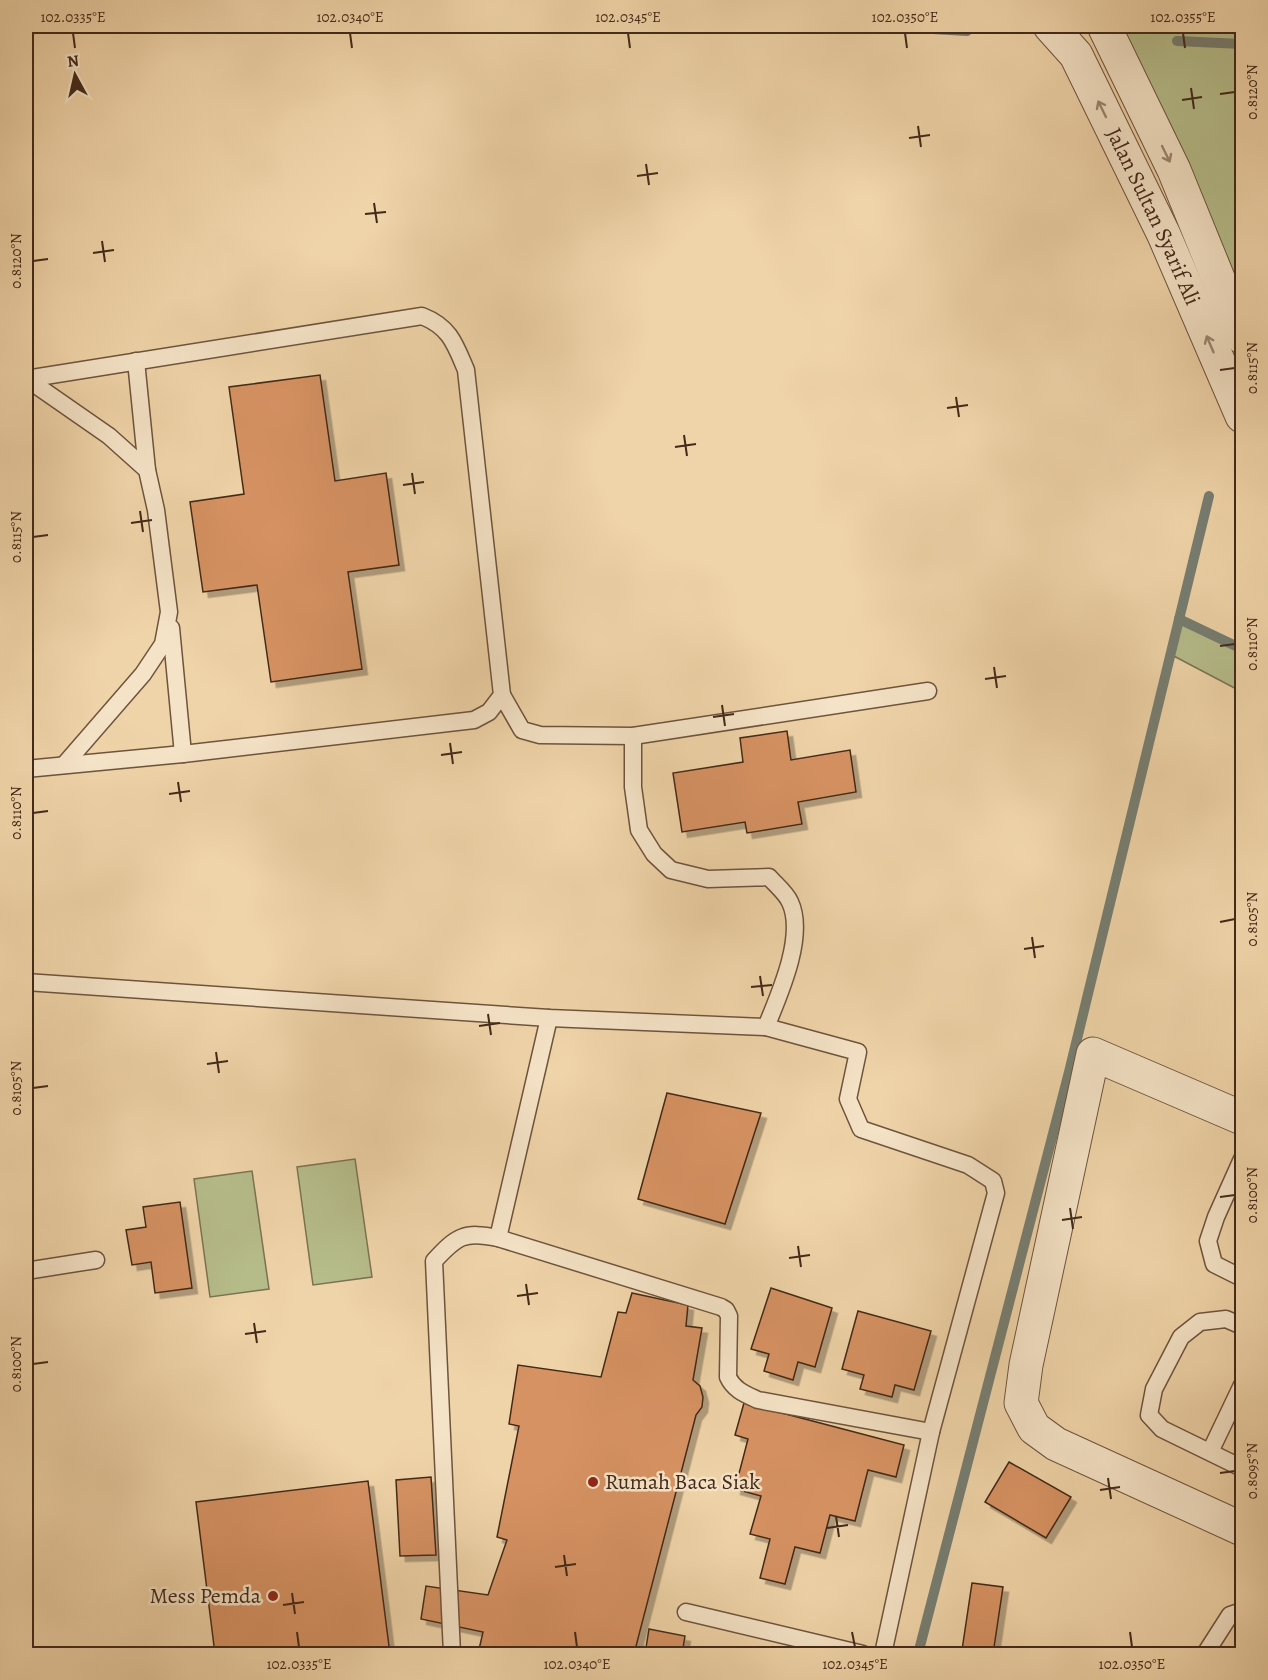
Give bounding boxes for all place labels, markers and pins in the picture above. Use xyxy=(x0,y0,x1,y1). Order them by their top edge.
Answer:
place label: Rumah Baca Siak xyxy=(605,1467,760,1497)
marker: Rumah Baca Siak xyxy=(586,1475,600,1489)
place label: Mess Pemda xyxy=(150,1581,262,1611)
marker: Mess Pemda xyxy=(266,1589,280,1603)

